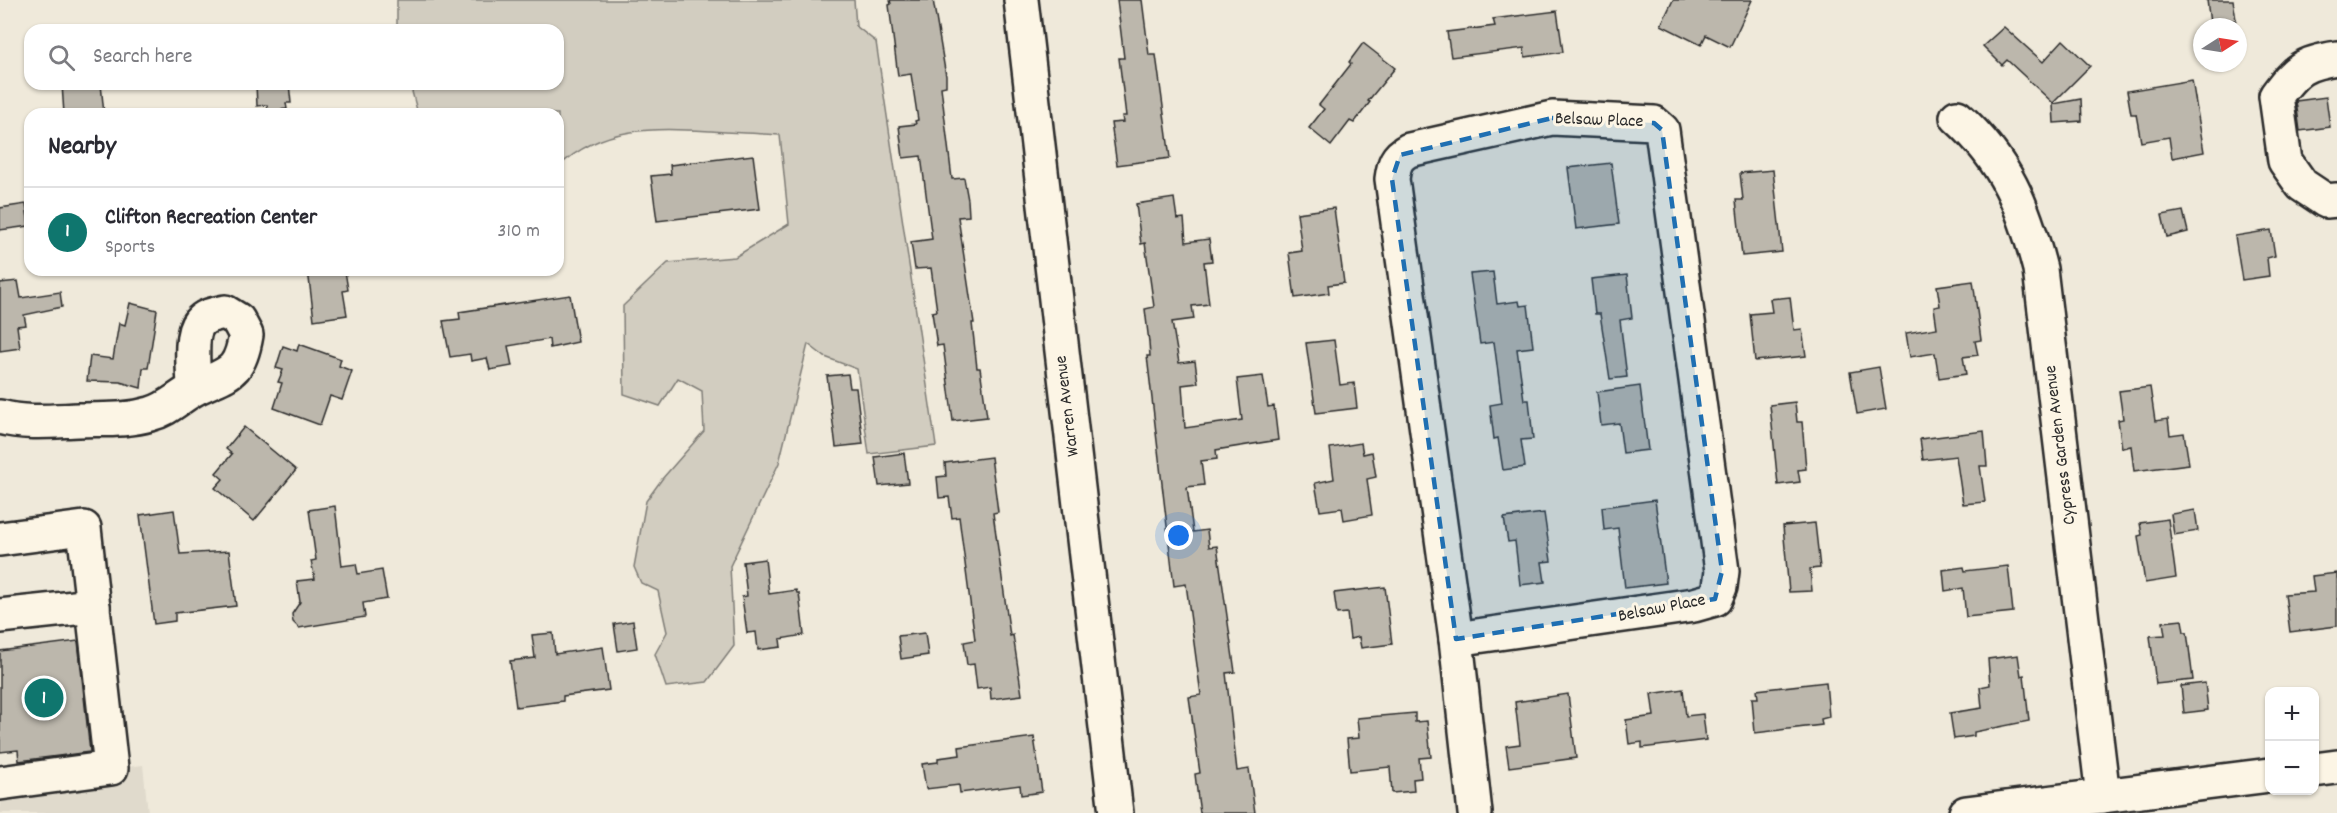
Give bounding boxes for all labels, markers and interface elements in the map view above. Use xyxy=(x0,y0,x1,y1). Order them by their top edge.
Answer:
north arrow xyxy=(2193,18,2247,72)
search box xyxy=(24,24,564,90)
icon: search xyxy=(45,41,78,74)
text: Search here xyxy=(93,42,192,73)
street label: Belsaw Place xyxy=(1554,107,1644,135)
text: Nearby xyxy=(48,129,116,166)
text: Clifton Recreation Center xyxy=(105,203,317,234)
text: 1 xyxy=(65,218,70,246)
text: 310 m xyxy=(498,218,540,246)
text: Sports xyxy=(105,234,155,262)
street label: Warren Avenue xyxy=(1049,354,1087,458)
street label: Cypress Garden Avenue xyxy=(2039,364,2083,526)
your location xyxy=(1164,521,1193,550)
street label: Belsaw Place xyxy=(1616,588,1708,630)
pin: 1 xyxy=(24,676,63,720)
map controls xyxy=(2265,687,2319,795)
button: + xyxy=(2265,687,2319,741)
button: − xyxy=(2265,741,2319,795)

